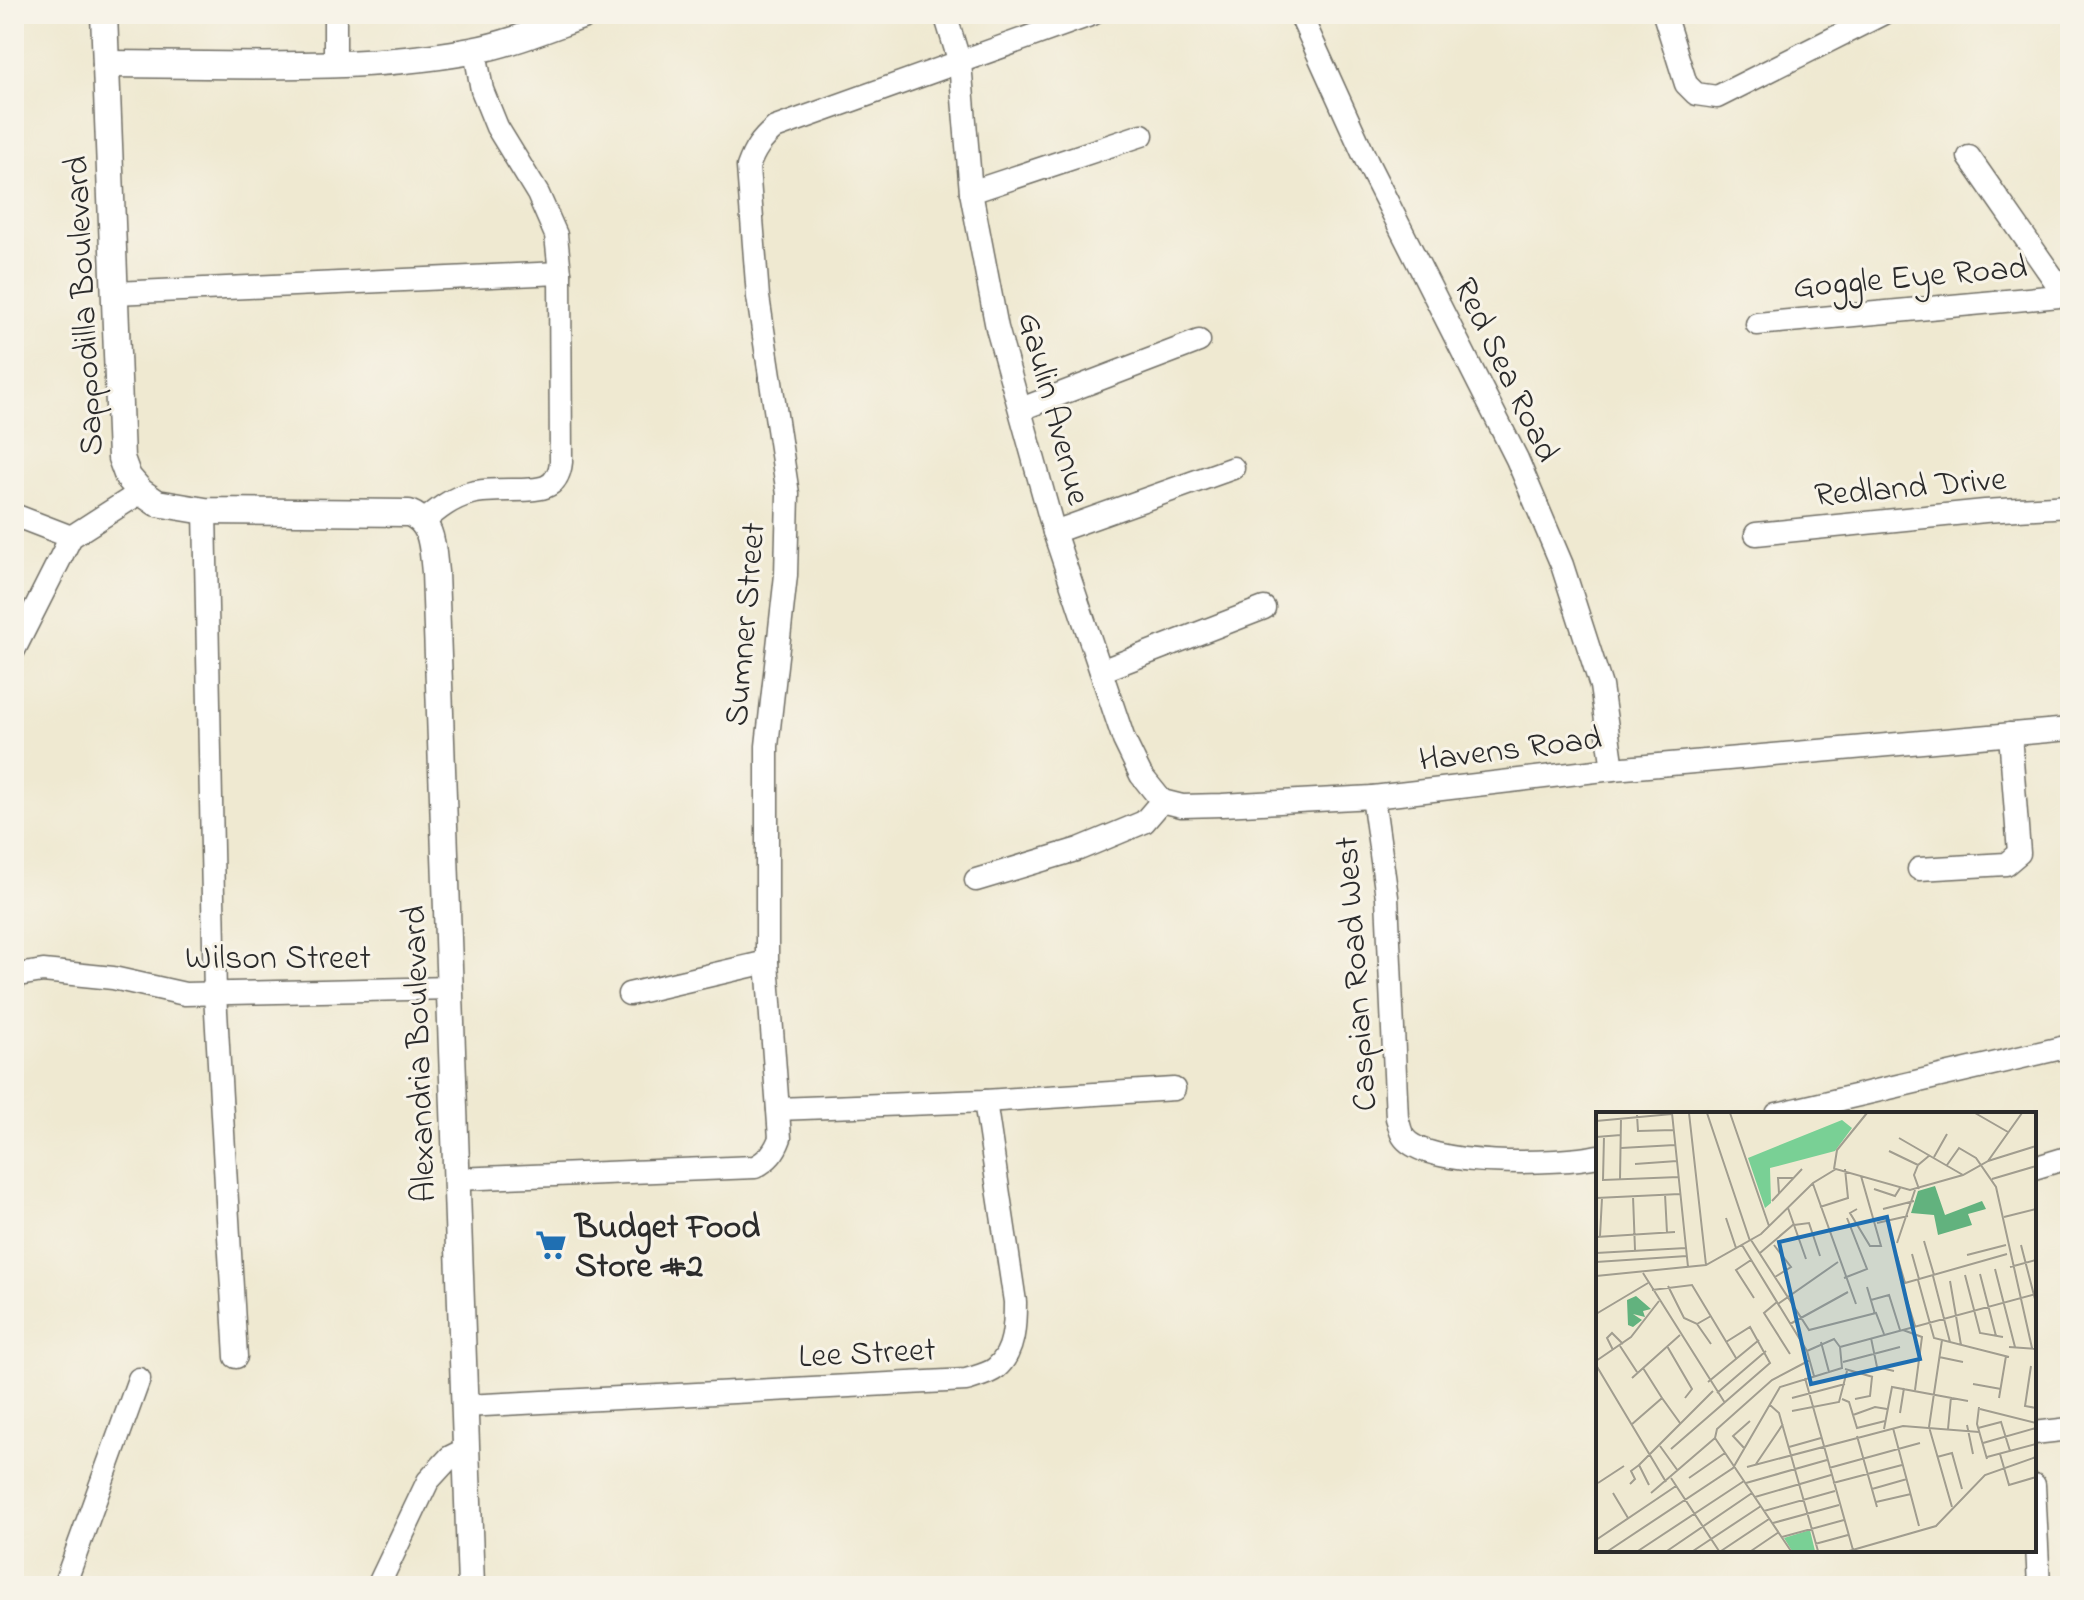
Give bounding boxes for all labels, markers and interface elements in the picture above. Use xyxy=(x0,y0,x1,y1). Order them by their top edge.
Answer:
street label: Sappodilla Boulevard xyxy=(53,155,119,457)
street label: Goggle Eye Road xyxy=(1791,244,2030,314)
street label: Red Sea Road xyxy=(1438,270,1571,471)
street label: Gaulin Avenue xyxy=(1002,307,1102,512)
street label: Redland Drive xyxy=(1812,456,2009,522)
street label: Sumner Street xyxy=(713,520,781,728)
street label: Havens Road xyxy=(1416,715,1605,787)
street label: Caspian Road West xyxy=(1323,835,1393,1113)
street label: Alexandria Boulevard xyxy=(391,905,451,1203)
street label: Wilson Street xyxy=(185,935,371,985)
inset map xyxy=(1596,1112,2036,1552)
place label: Budget Food Store #2 xyxy=(573,1204,760,1293)
supermarket icon: Budget Food Store #2 xyxy=(534,1228,568,1262)
street label: Lee Street xyxy=(797,1326,937,1384)

